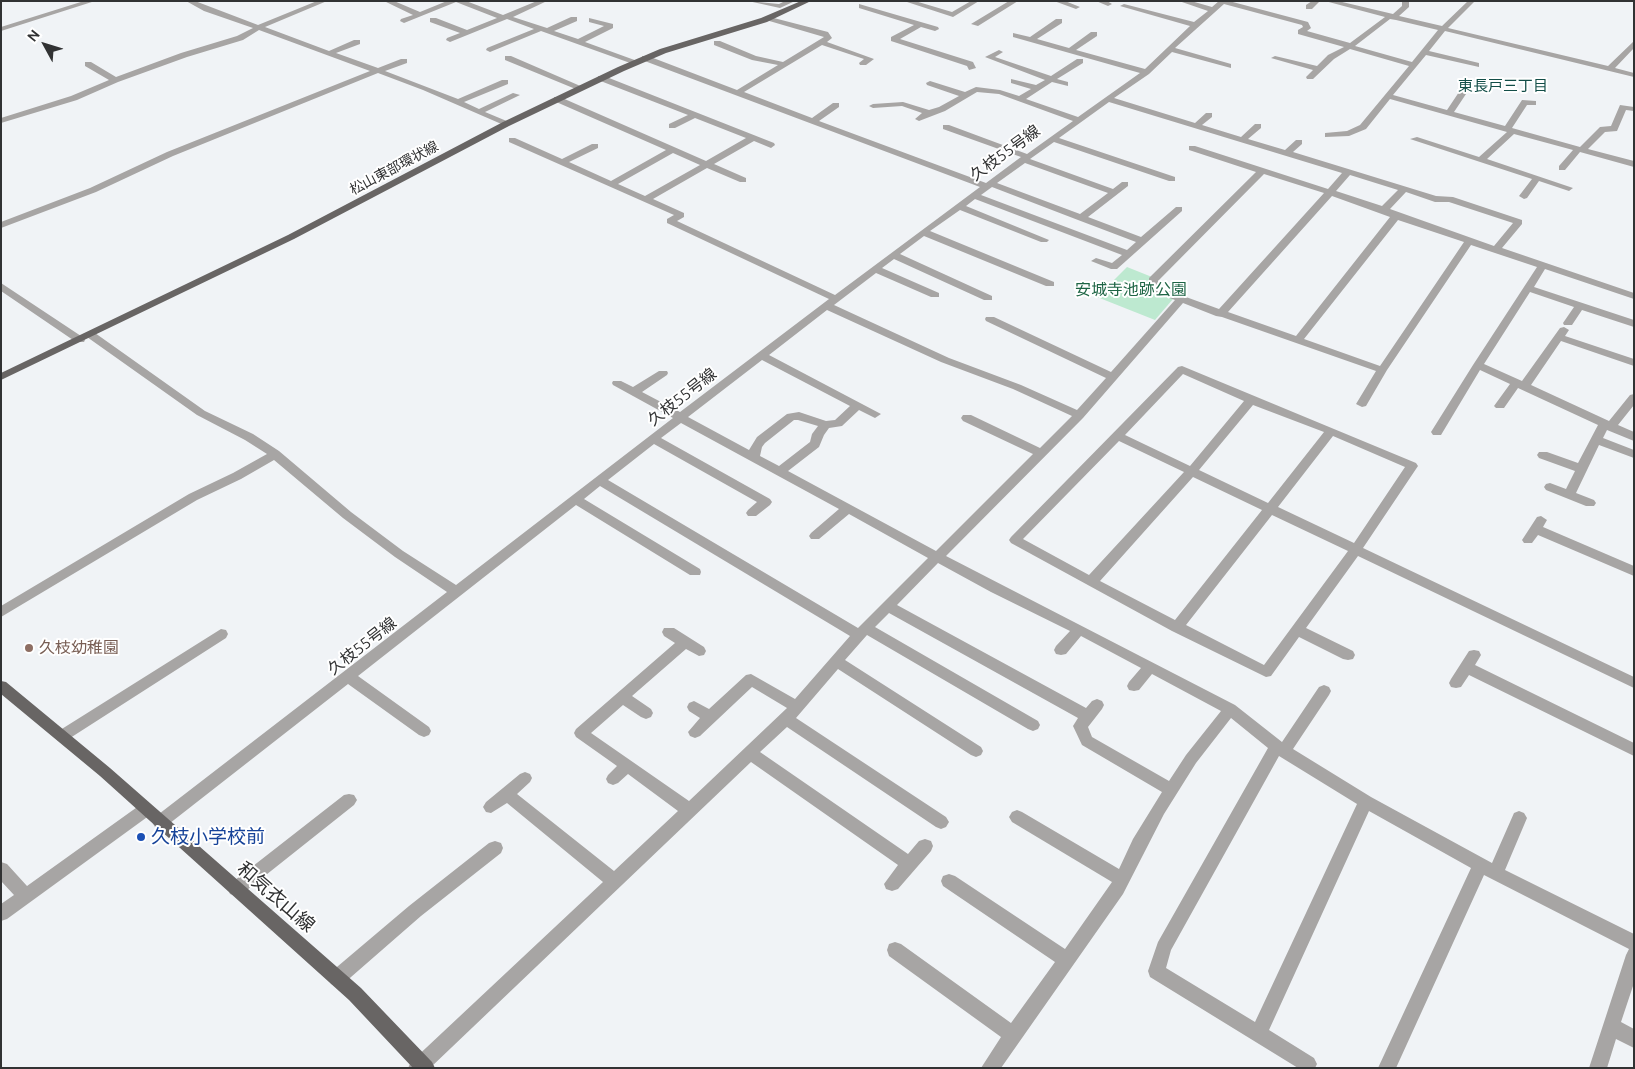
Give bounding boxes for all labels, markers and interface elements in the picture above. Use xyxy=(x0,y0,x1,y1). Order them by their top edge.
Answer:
north arrow xyxy=(20,20,70,70)
text: N xyxy=(24,26,43,45)
district label: 東長戸三丁目 xyxy=(1458,77,1548,95)
street label: 久枝55号線 xyxy=(966,121,1044,185)
street label: 松山東部環状線 xyxy=(347,138,441,198)
park label: 安城寺池跡公園 xyxy=(1075,280,1187,300)
street label: 久枝55号線 xyxy=(644,364,720,430)
street label: 久枝55号線 xyxy=(324,613,400,679)
place label: 久枝幼稚園 xyxy=(39,638,119,658)
marker: 久枝幼稚園 xyxy=(23,642,35,654)
place label: 久枝小学校前 xyxy=(151,826,265,848)
marker: 久枝小学校前 xyxy=(135,831,147,843)
street label: 和気衣山線 xyxy=(233,857,319,937)

